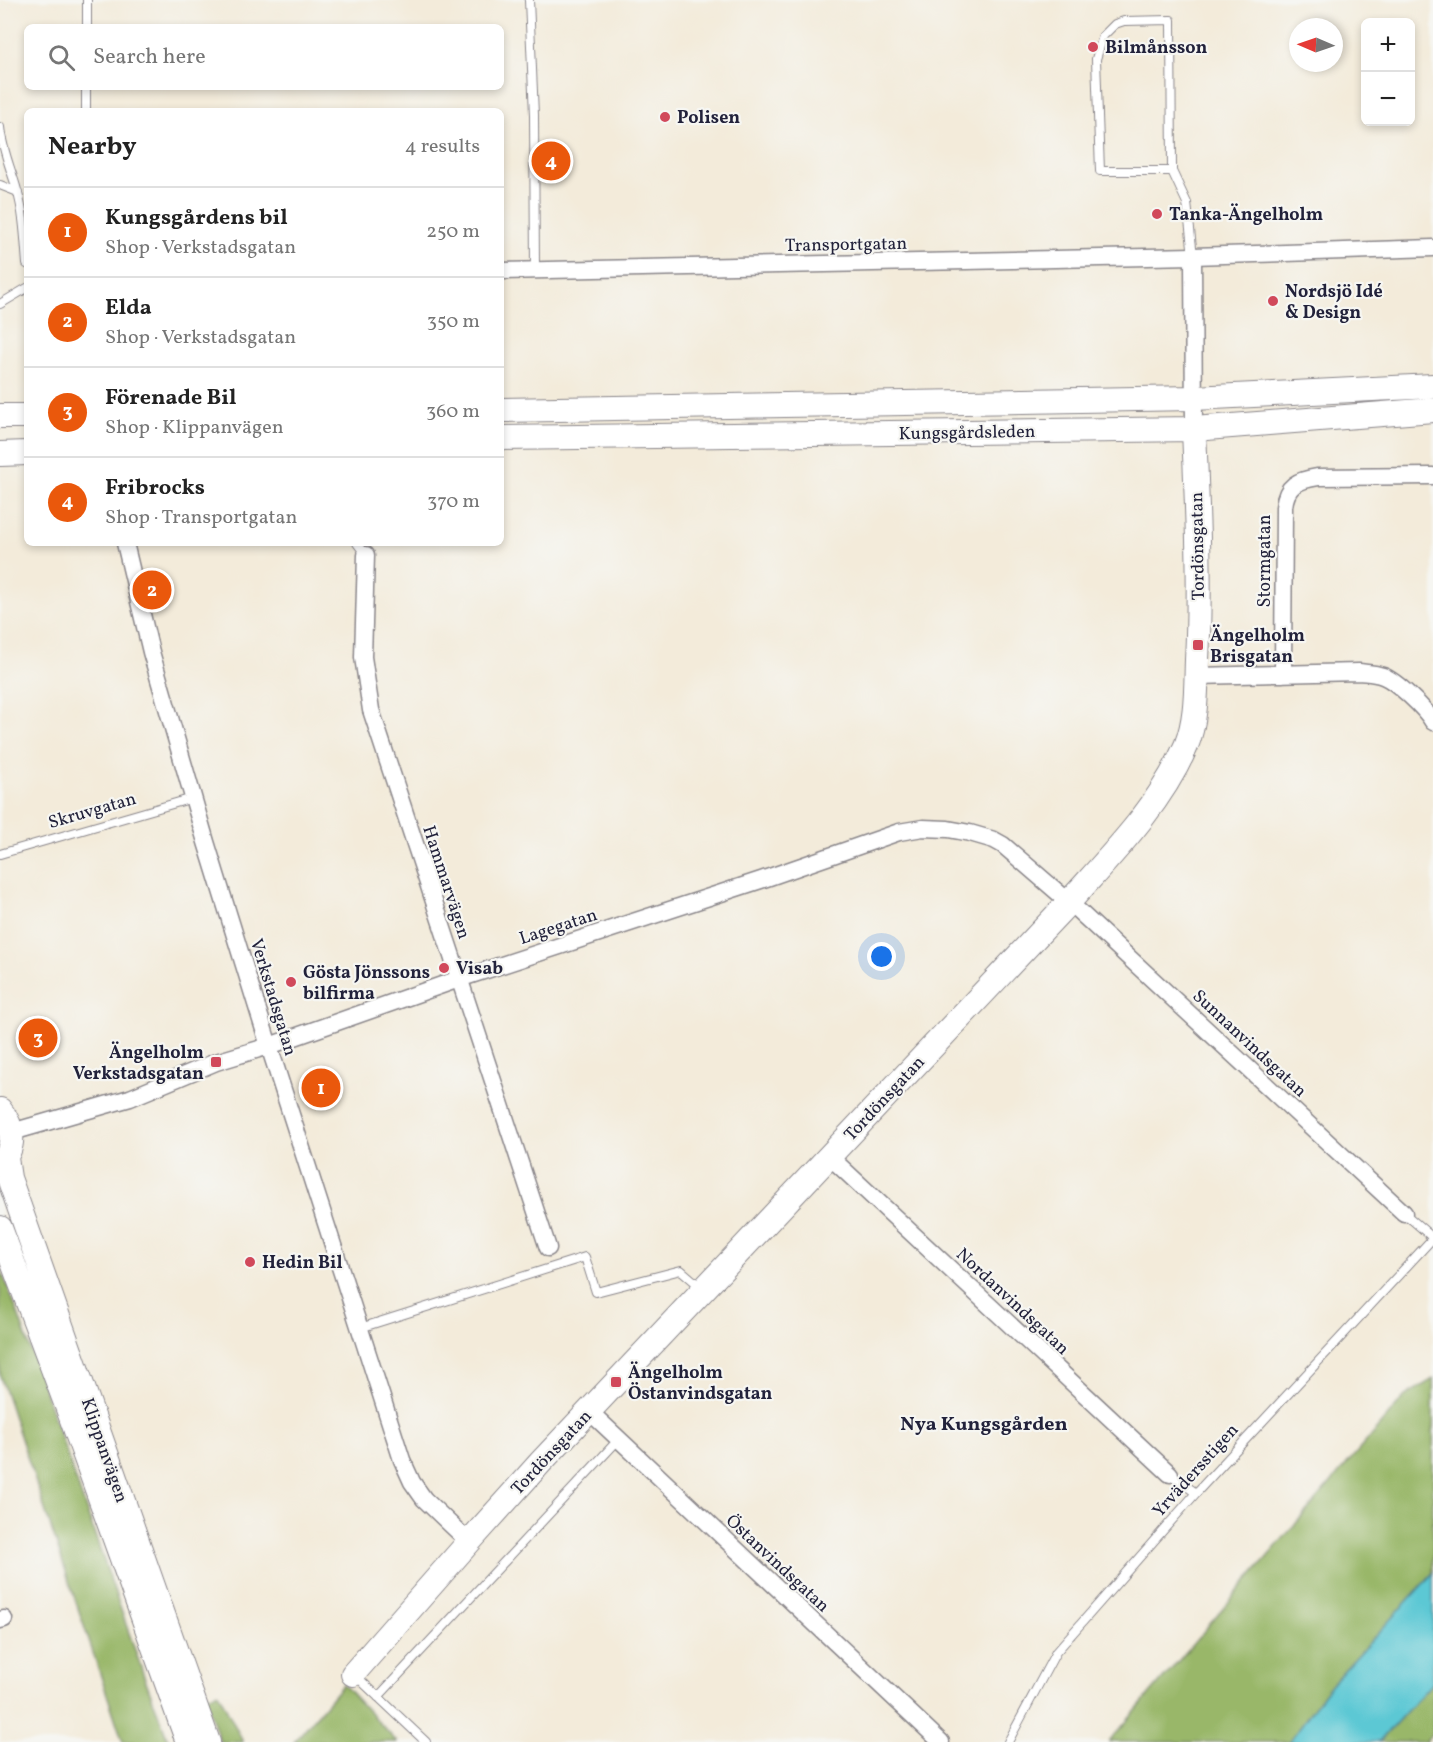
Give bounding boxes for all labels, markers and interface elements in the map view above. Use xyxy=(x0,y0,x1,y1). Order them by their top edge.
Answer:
north arrow xyxy=(1289,18,1343,72)
map controls xyxy=(1361,18,1415,126)
button: + xyxy=(1361,18,1415,72)
search box xyxy=(24,24,504,90)
place label: Bilmånsson xyxy=(1105,36,1207,61)
marker: Bilmånsson xyxy=(1086,40,1100,54)
icon: search xyxy=(45,41,78,74)
text: Search here xyxy=(93,42,206,73)
button: − xyxy=(1361,72,1415,126)
place label: Polisen xyxy=(677,106,740,131)
marker: Polisen xyxy=(658,110,672,124)
text: Nearby xyxy=(48,129,137,165)
text: 4 results xyxy=(405,133,480,161)
pin: 4 xyxy=(532,138,570,184)
text: Kungsgårdens bil xyxy=(105,203,288,234)
place label: Tanka-Ängelholm xyxy=(1169,203,1323,228)
marker: Tanka-Ängelholm xyxy=(1150,207,1164,221)
text: 1 xyxy=(63,218,72,246)
text: 250 m xyxy=(426,218,480,246)
street label: Transportgatan xyxy=(785,232,908,259)
text: Shop · Verkstadsgatan xyxy=(105,234,296,262)
place label: Nordsjö Idé & Design xyxy=(1285,280,1383,326)
text: Elda xyxy=(105,293,152,324)
marker: Nordsjö Idé & Design xyxy=(1266,294,1280,308)
text: 2 xyxy=(62,308,73,336)
text: 350 m xyxy=(427,308,480,336)
text: Shop · Verkstadsgatan xyxy=(105,324,296,352)
text: Förenade Bil xyxy=(105,383,237,414)
text: 3 xyxy=(62,398,73,426)
text: 360 m xyxy=(426,398,480,426)
text: Shop · Klippanvägen xyxy=(105,414,284,442)
street label: Kungsgårdsleden xyxy=(898,420,1036,447)
text: Fribrocks xyxy=(105,473,205,504)
text: 4 xyxy=(61,488,74,516)
text: 370 m xyxy=(427,488,480,516)
street label: Tordönsgatan xyxy=(1185,491,1212,600)
text: Shop · Transportgatan xyxy=(105,504,297,532)
street label: Stormgatan xyxy=(1253,514,1278,608)
pin: 2 xyxy=(132,568,172,612)
place label: Ängelholm Brisgatan xyxy=(1210,624,1305,670)
marker: Ängelholm Brisgatan xyxy=(1191,638,1205,652)
street label: Skruvgatan xyxy=(46,787,140,836)
street label: Hammarvägen xyxy=(415,823,476,943)
street label: Lagegatan xyxy=(516,903,601,952)
street label: Verkstadsgatan xyxy=(243,936,302,1059)
your location xyxy=(867,942,896,971)
place label: Visab xyxy=(456,957,503,982)
place label: Gösta Jönssons bilfirma xyxy=(303,961,430,1007)
marker: Visab xyxy=(437,961,451,975)
marker: Gösta Jönssons bilfirma xyxy=(284,975,298,989)
street label: Sunnanvindsgatan xyxy=(1186,984,1312,1104)
pin: 3 xyxy=(18,1016,57,1060)
place label: Ängelholm Verkstadsgatan xyxy=(73,1041,204,1087)
street label: Tordönsgatan xyxy=(839,1051,931,1147)
marker: Ängelholm Verkstadsgatan xyxy=(209,1055,223,1069)
pin: 1 xyxy=(302,1066,340,1110)
street label: Nordanvindsgatan xyxy=(950,1243,1074,1362)
place label: Hedin Bil xyxy=(262,1251,343,1276)
marker: Hedin Bil xyxy=(243,1255,257,1269)
place label: Ängelholm Östanvindsgatan xyxy=(628,1361,773,1407)
marker: Ängelholm Östanvindsgatan xyxy=(609,1375,623,1389)
street label: Klippanvägen xyxy=(74,1395,133,1507)
street label: Tordönsgatan xyxy=(506,1405,598,1501)
district label: Nya Kungsgården xyxy=(900,1411,1068,1439)
street label: Yrvädersstigen xyxy=(1147,1419,1245,1523)
street label: Östanvindsgatan xyxy=(720,1509,835,1619)

